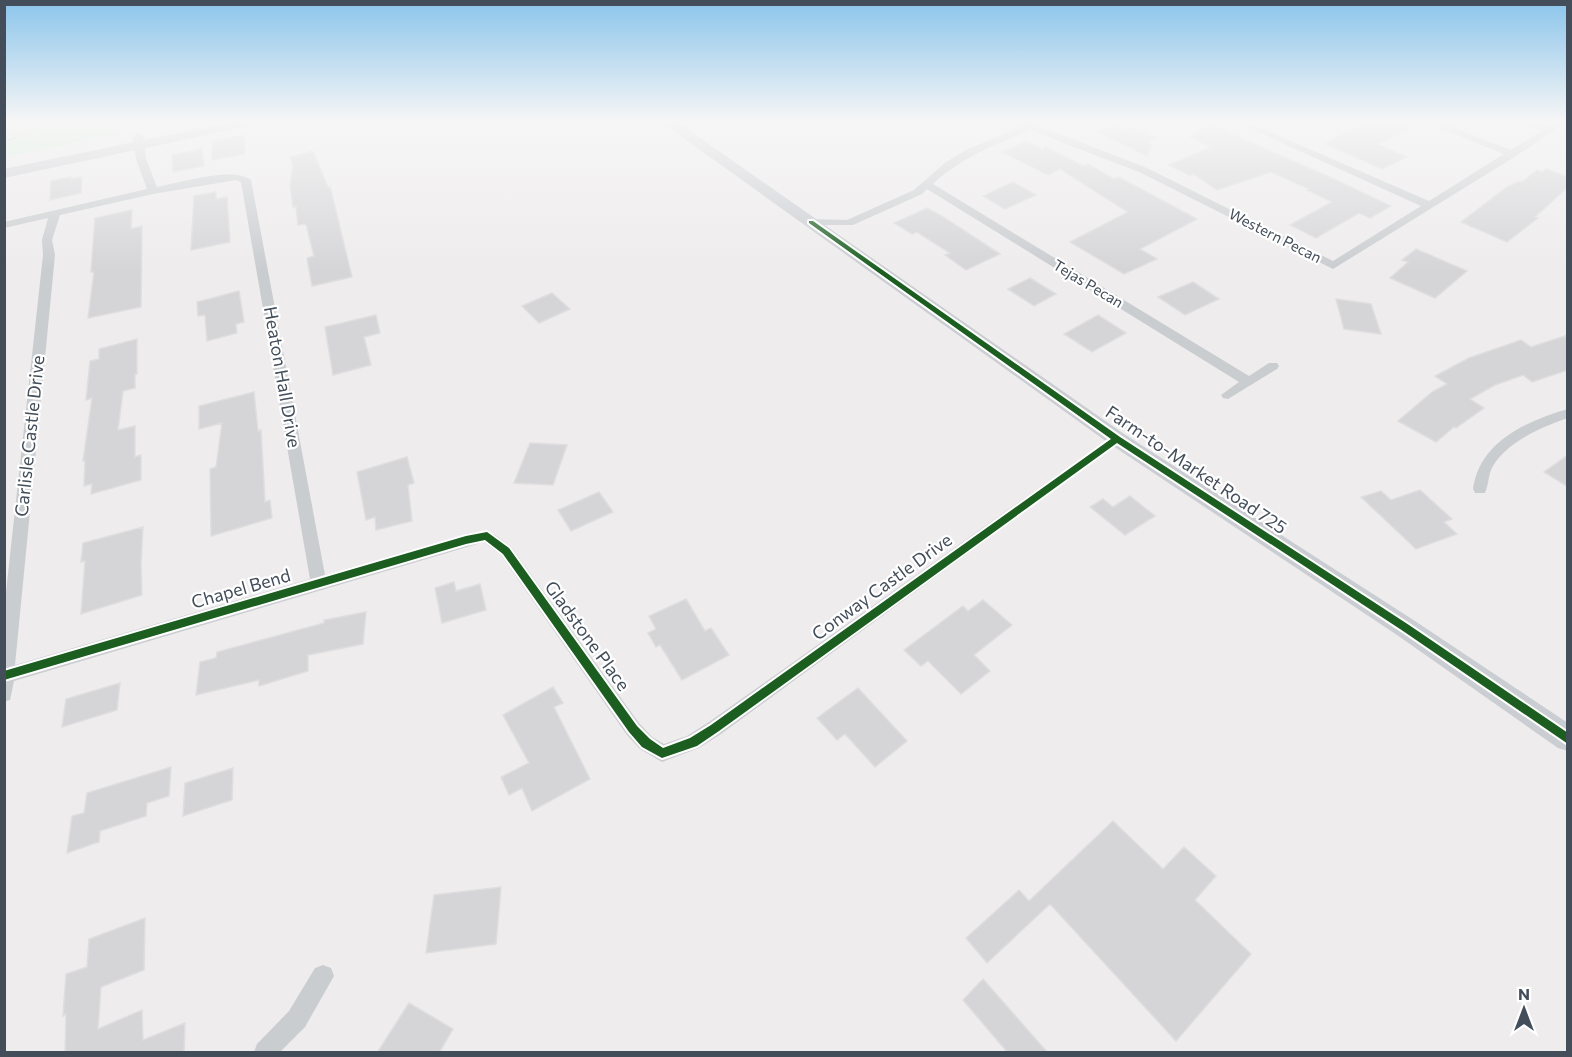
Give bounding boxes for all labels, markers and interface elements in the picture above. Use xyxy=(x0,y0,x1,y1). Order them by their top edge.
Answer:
street label: Western Pecan xyxy=(1226,204,1325,266)
street label: Tejas Pecan xyxy=(1050,255,1127,311)
street label: Heaton Hall Drive xyxy=(260,304,306,449)
street label: Carlisle Castle Drive xyxy=(10,354,48,518)
street label: Farm-to-Market Road 725 xyxy=(1102,400,1291,538)
street label: Conway Castle Drive xyxy=(807,528,956,644)
street label: Chapel Bend xyxy=(189,563,293,613)
street label: Gladstone Place xyxy=(541,576,635,695)
north arrow xyxy=(1494,979,1554,1039)
text: N xyxy=(1518,984,1530,1003)

